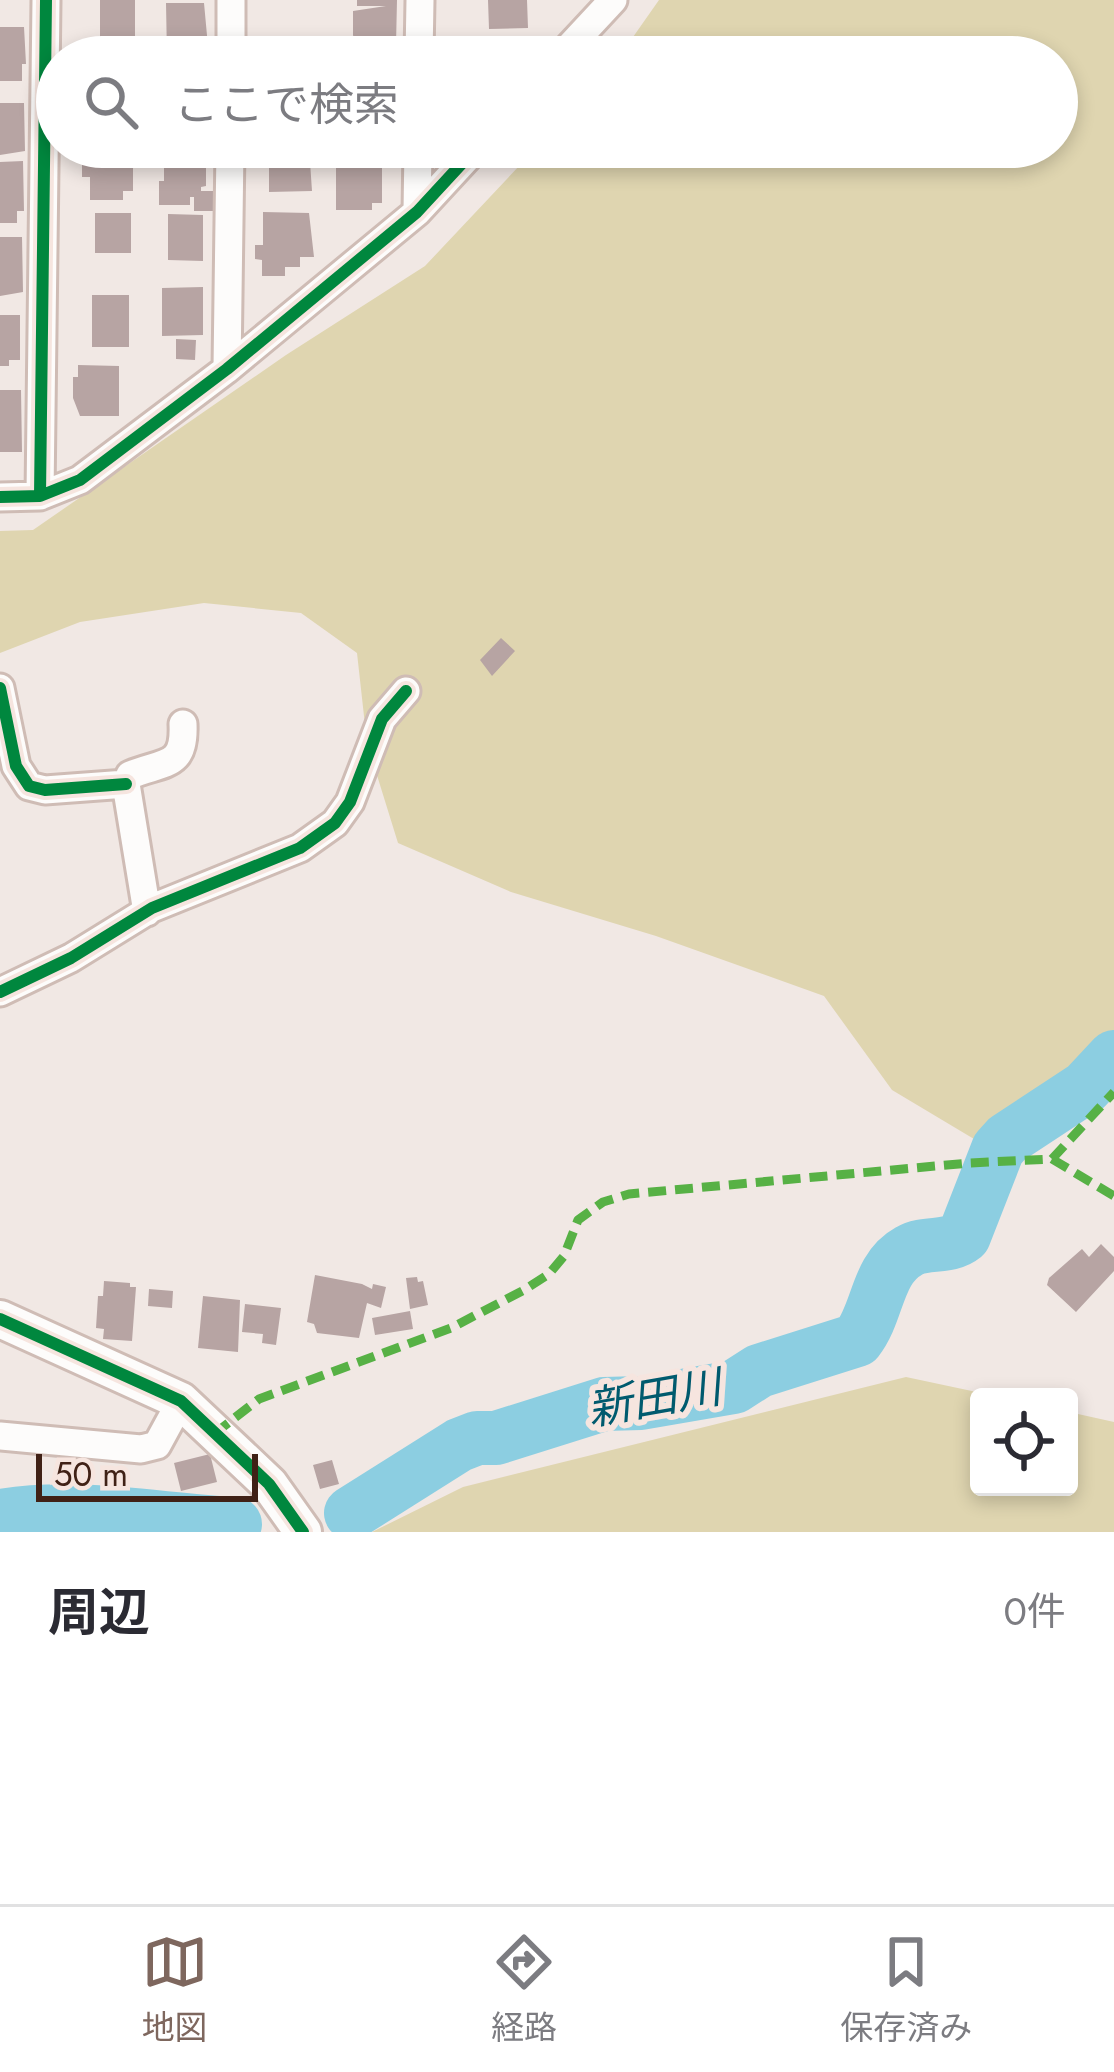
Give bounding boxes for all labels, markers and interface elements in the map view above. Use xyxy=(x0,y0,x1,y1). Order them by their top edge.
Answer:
search box xyxy=(36,36,1078,168)
icon: search xyxy=(78,69,144,135)
text: ここで検索 xyxy=(174,72,399,137)
water label: 新田川 xyxy=(582,1354,730,1442)
map controls xyxy=(970,1388,1078,1496)
button: locate xyxy=(970,1388,1078,1496)
scale bar xyxy=(36,1448,258,1501)
text: 50 m xyxy=(54,1451,128,1498)
text: 周辺 xyxy=(48,1575,150,1649)
text: 0件 xyxy=(1004,1583,1066,1640)
tab: 地図 xyxy=(142,1929,208,2051)
tab: 経路 xyxy=(491,1929,557,2051)
tab: 保存済み xyxy=(840,1929,972,2051)

